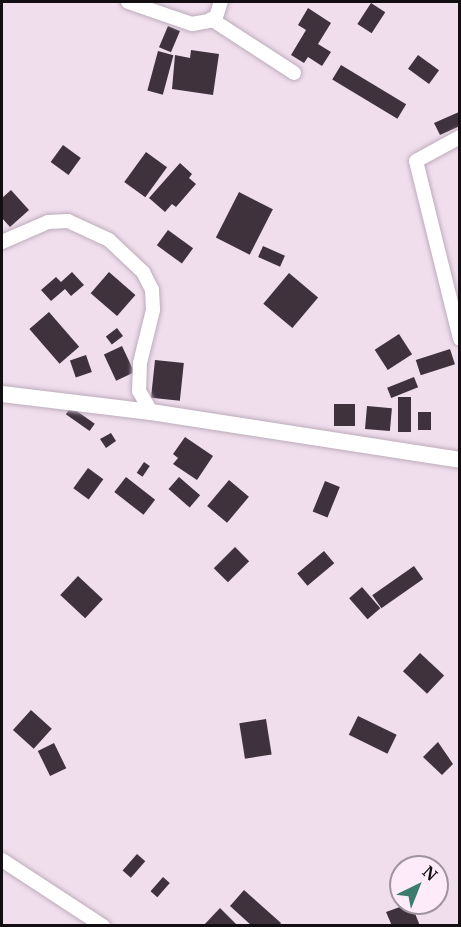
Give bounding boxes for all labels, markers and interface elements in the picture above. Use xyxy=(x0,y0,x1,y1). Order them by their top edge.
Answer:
north arrow xyxy=(389,855,449,915)
text: N xyxy=(418,862,441,885)

